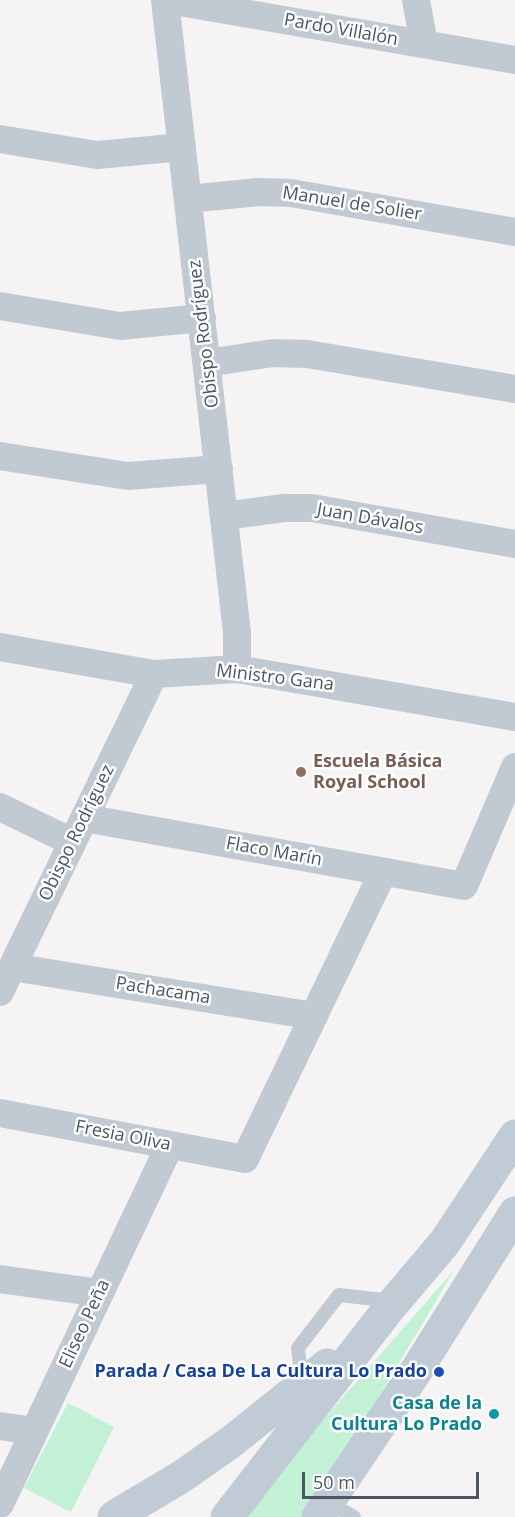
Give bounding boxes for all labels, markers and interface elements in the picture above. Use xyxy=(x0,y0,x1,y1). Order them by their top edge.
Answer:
street label: Pardo Villalón xyxy=(282,9,400,51)
street label: Manuel de Solier xyxy=(281,182,423,226)
street label: Obispo Rodríguez xyxy=(184,259,224,409)
street label: Juan Dávalos xyxy=(315,499,425,539)
street label: Ministro Gana xyxy=(215,660,335,696)
place label: Escuela Básica Royal School xyxy=(313,751,442,794)
street label: Obispo Rodríguez xyxy=(35,761,119,905)
marker: Escuela Básica Royal School xyxy=(294,765,308,779)
street label: Flaco Marín xyxy=(224,833,324,871)
street label: Pachacama xyxy=(114,973,212,1009)
street label: Fresia Oliva xyxy=(74,1116,172,1156)
street label: Eliseo Peña xyxy=(55,1276,115,1372)
place label: Parada / Casa De La Cultura Lo Prado xyxy=(95,1361,427,1383)
marker: Parada / Casa De La Cultura Lo Prado xyxy=(432,1365,446,1379)
place label: Casa de la Cultura Lo Prado xyxy=(331,1393,482,1436)
marker: Casa de la Cultura Lo Prado xyxy=(487,1407,501,1421)
scale bar xyxy=(305,1460,482,1498)
text: 50 m xyxy=(313,1470,355,1494)

